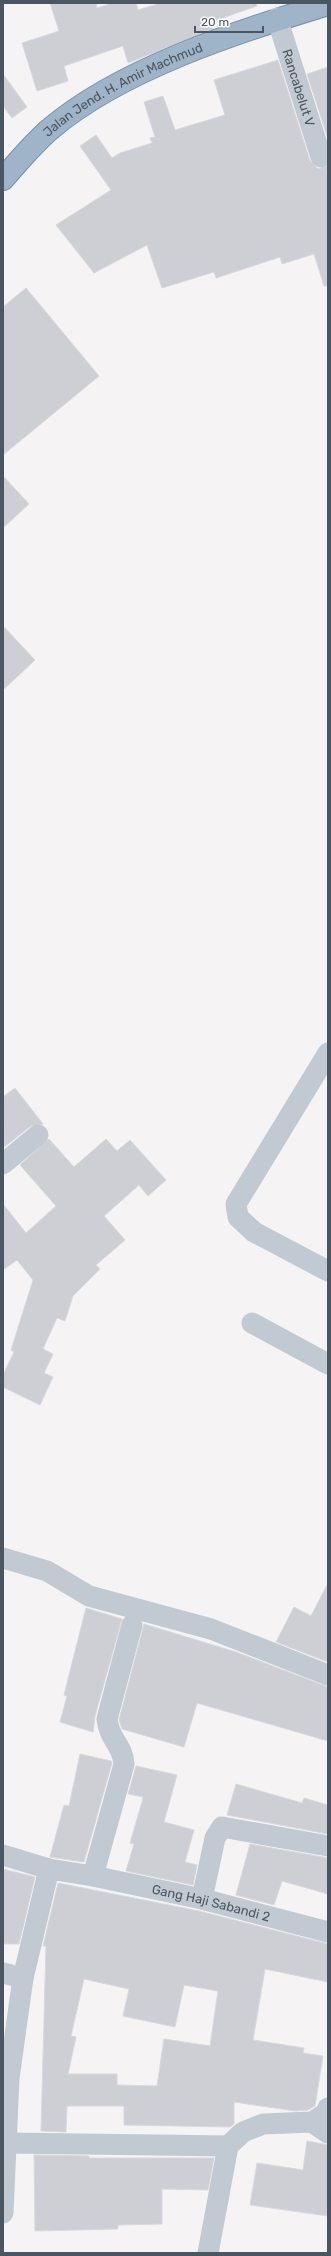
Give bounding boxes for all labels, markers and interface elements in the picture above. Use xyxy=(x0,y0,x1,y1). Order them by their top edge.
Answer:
scale bar xyxy=(195,8,263,34)
text: 20 m xyxy=(201,15,229,29)
street label: Jalan Jend. H. Amir Machmud xyxy=(40,40,205,140)
street label: Rancabelut V xyxy=(279,47,318,129)
street label: Gang Haji Sabandi 2 xyxy=(151,1882,272,1924)

